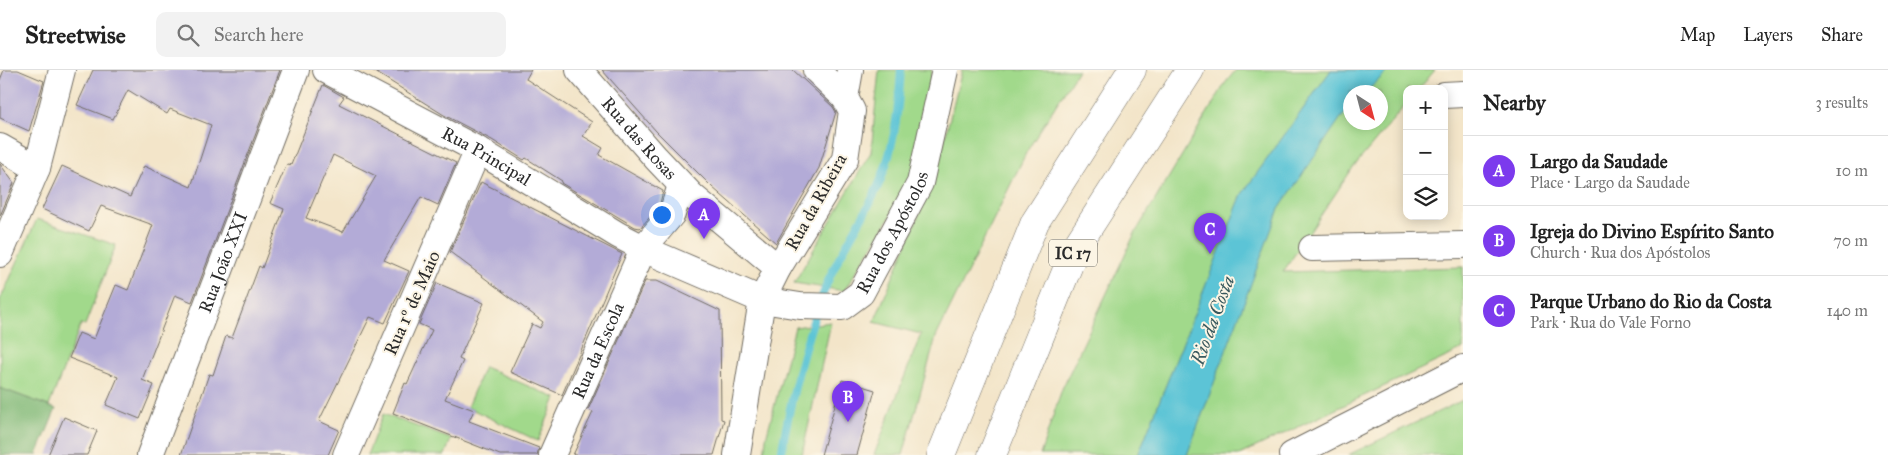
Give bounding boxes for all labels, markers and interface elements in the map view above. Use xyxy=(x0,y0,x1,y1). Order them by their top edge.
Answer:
search box xyxy=(156,12,506,57)
text: Streetwise xyxy=(25,20,126,50)
icon: search xyxy=(174,21,202,49)
text: Search here xyxy=(214,23,304,46)
text: Map xyxy=(1680,24,1715,46)
text: Layers xyxy=(1743,24,1793,46)
text: Share xyxy=(1821,24,1863,46)
north arrow xyxy=(1343,85,1388,130)
map controls xyxy=(1403,85,1448,220)
button: + xyxy=(1403,85,1448,130)
text: Nearby xyxy=(1483,90,1546,116)
street label: Rua das Rosas xyxy=(597,92,682,184)
text: 3 results xyxy=(1815,93,1868,112)
street label: Rua Principal xyxy=(438,122,535,191)
button: − xyxy=(1403,130,1448,175)
street label: Rua da Ribeira xyxy=(780,149,852,254)
text: Largo da Saudade xyxy=(1530,150,1668,173)
text: A xyxy=(1494,161,1504,180)
text: 10 m xyxy=(1836,161,1868,180)
street label: Rua dos Apóstolos xyxy=(852,170,933,298)
text: Place · Largo da Saudade xyxy=(1530,173,1690,192)
button: layers xyxy=(1403,175,1448,220)
pin: A xyxy=(688,198,720,239)
your location xyxy=(649,202,675,228)
street label: Rua João XXI xyxy=(194,209,252,316)
pin: C xyxy=(1194,213,1226,254)
text: Igreja do Divino Espírito Santo xyxy=(1530,220,1774,243)
text: B xyxy=(1494,231,1504,250)
text: 70 m xyxy=(1833,231,1868,250)
road number: IC 17 xyxy=(1049,240,1097,267)
text: Church · Rua dos Apóstolos xyxy=(1530,243,1710,262)
street label: Rua 1º de Maio xyxy=(379,247,445,359)
water label: Rio da Costa xyxy=(1185,272,1239,369)
text: Parque Urbano do Rio da Costa xyxy=(1530,290,1772,313)
street label: Rua da Escola xyxy=(567,299,629,402)
text: C xyxy=(1494,301,1504,320)
text: 140 m xyxy=(1827,301,1868,320)
text: Park · Rua do Vale Forno xyxy=(1530,313,1691,332)
pin: B xyxy=(832,381,864,422)

